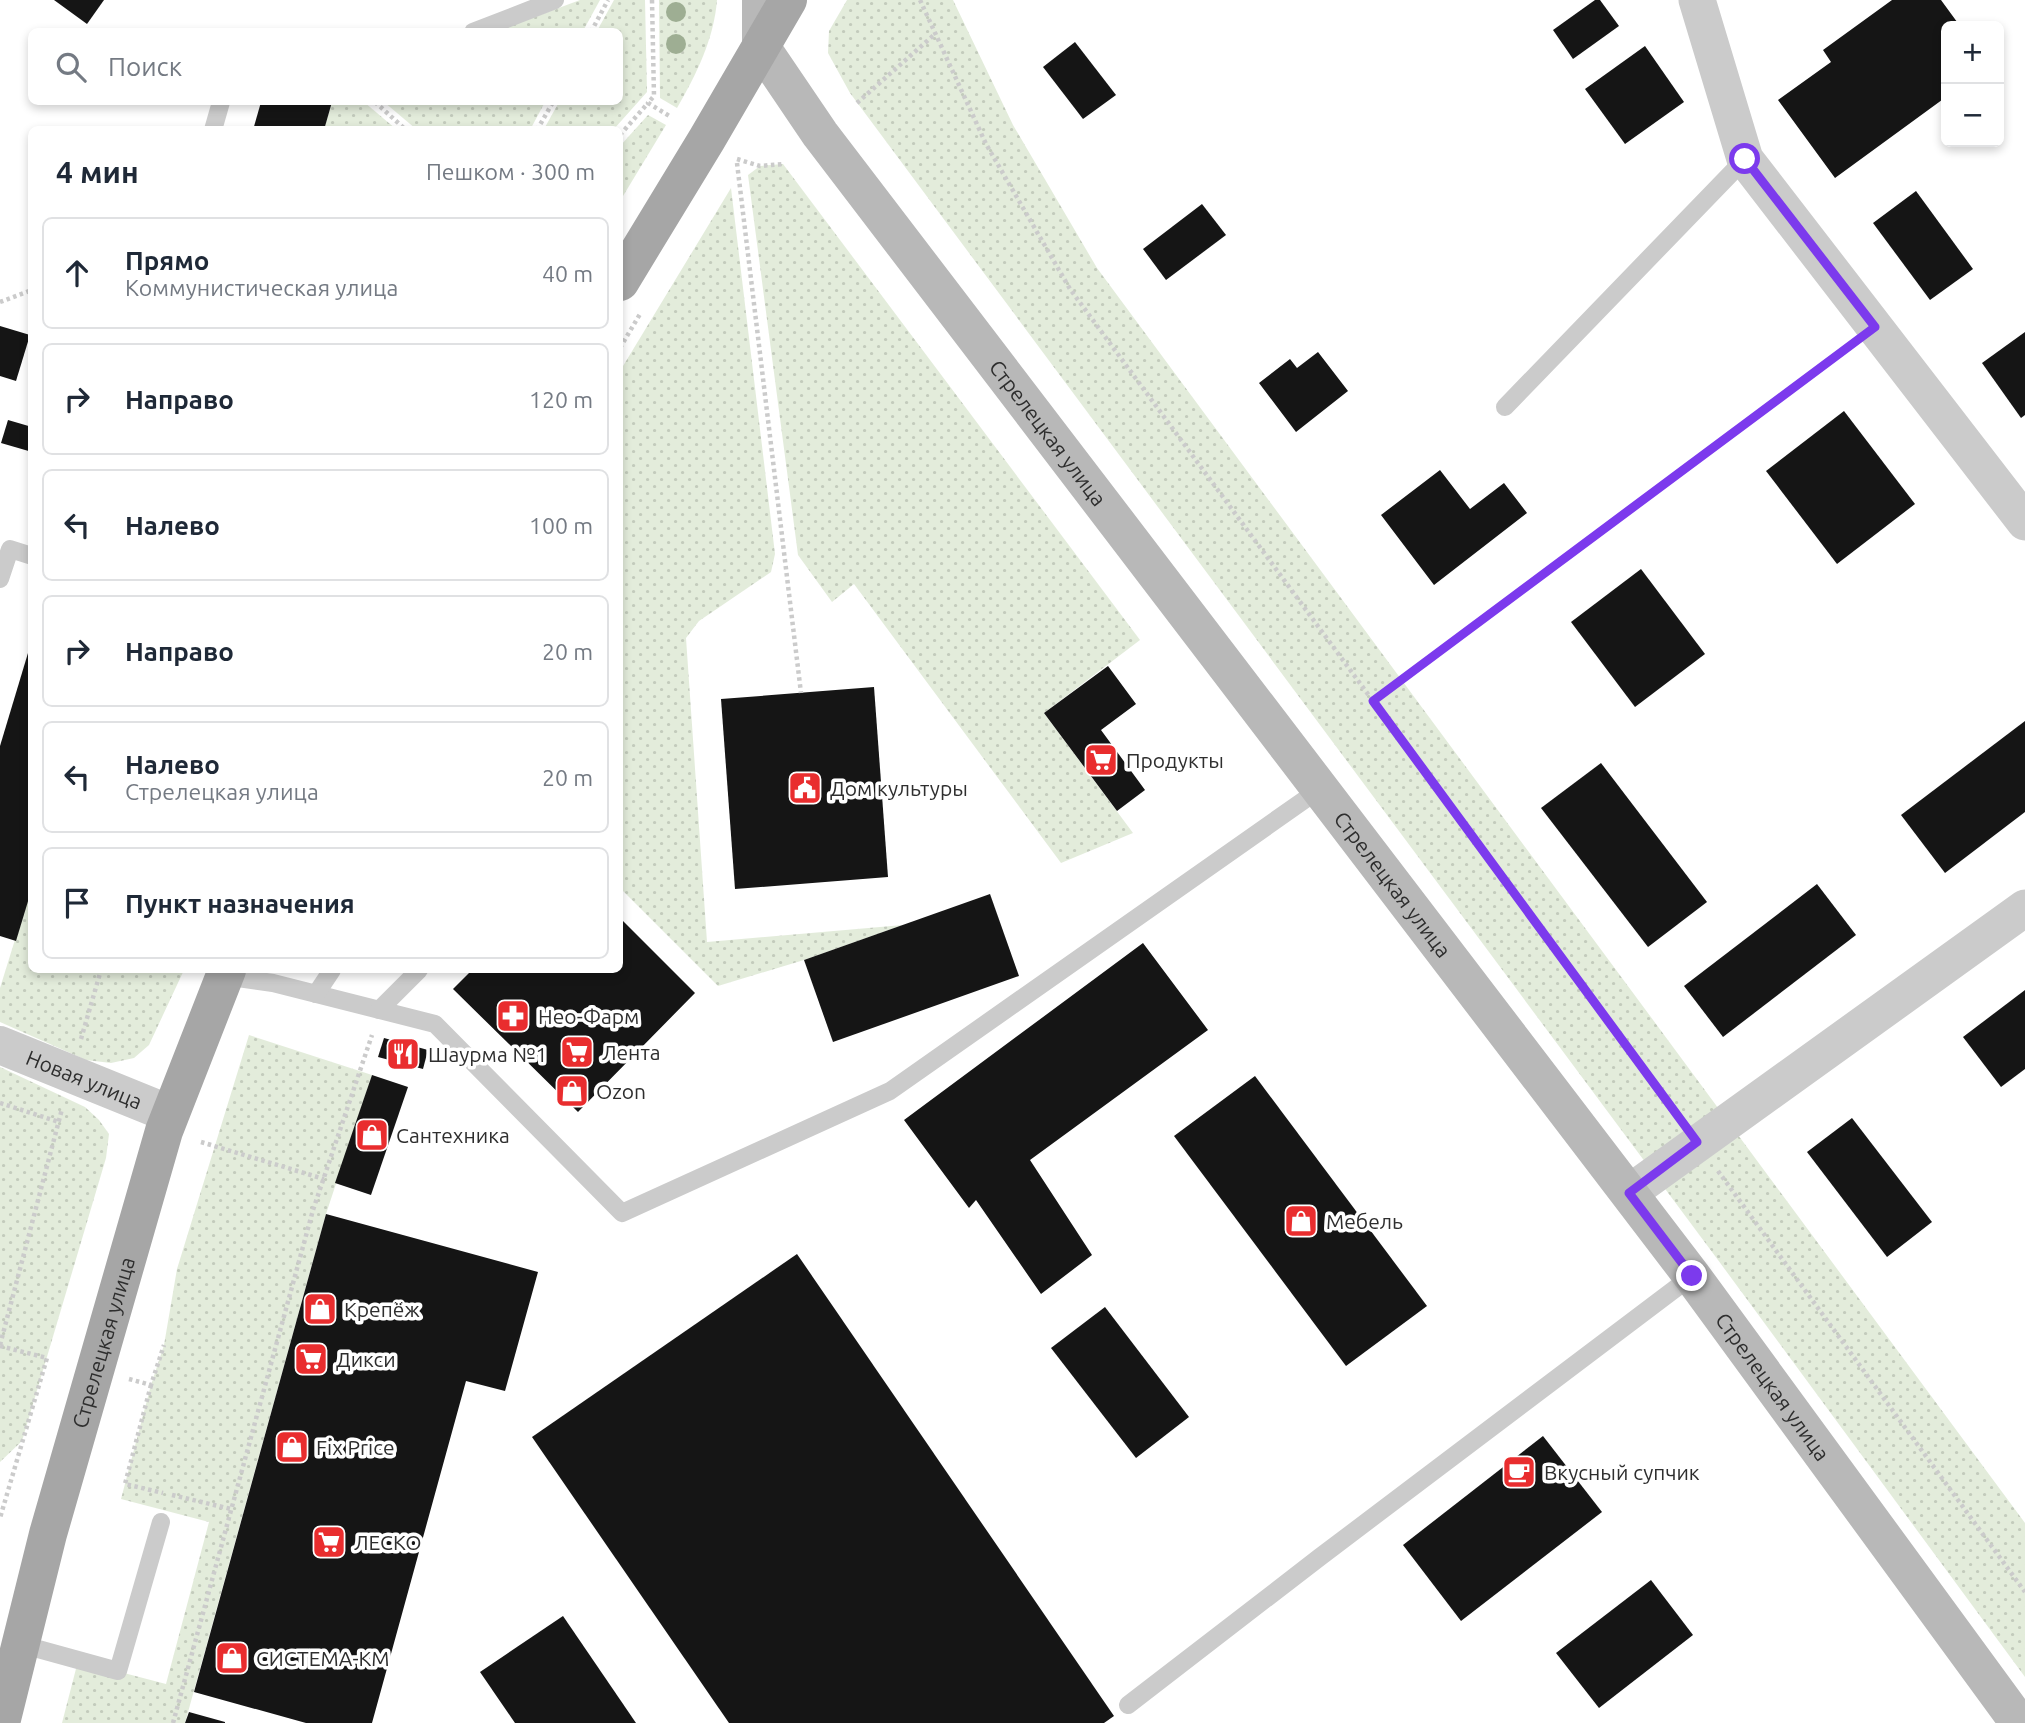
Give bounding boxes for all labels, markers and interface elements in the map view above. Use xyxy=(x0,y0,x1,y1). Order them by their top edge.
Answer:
map controls xyxy=(1941,21,2004,147)
button: + xyxy=(1941,21,2004,84)
search box xyxy=(28,28,623,105)
icon: search xyxy=(52,48,90,86)
text: Поиск xyxy=(108,52,182,81)
button: − xyxy=(1941,84,2004,147)
route start xyxy=(1729,143,1760,174)
text: 4 мин xyxy=(56,155,139,189)
text: Пешком · 300 m xyxy=(426,159,595,184)
text: Прямо xyxy=(125,246,209,275)
icon: ahead xyxy=(58,254,96,292)
text: 40 m xyxy=(542,261,593,286)
text: Коммунистическая улица xyxy=(125,275,398,300)
street label: Стрелецкая улица xyxy=(985,355,1111,510)
icon: right xyxy=(58,380,96,418)
text: Направо xyxy=(125,385,234,414)
text: 120 m xyxy=(529,387,593,412)
icon: left xyxy=(58,506,96,544)
text: Налево xyxy=(125,511,220,540)
text: 100 m xyxy=(529,513,593,538)
icon: right xyxy=(58,632,96,670)
text: Направо xyxy=(125,637,234,666)
text: 20 m xyxy=(542,639,593,664)
supermarket icon: Продукты xyxy=(1082,741,1120,779)
place label: Продукты xyxy=(1126,748,1224,772)
text: Налево xyxy=(125,750,220,779)
icon: left xyxy=(58,758,96,796)
text: 20 m xyxy=(542,765,593,790)
public building icon: Дом культуры xyxy=(786,769,824,807)
place label: Дом культуры xyxy=(830,776,968,800)
text: Стрелецкая улица xyxy=(125,779,319,804)
street label: Стрелецкая улица xyxy=(1330,807,1456,962)
icon: arrive xyxy=(58,884,96,922)
text: Пункт назначения xyxy=(125,889,355,918)
pharmacy icon: Нео-Фарм xyxy=(494,997,532,1035)
place label: Нео-Фарм xyxy=(538,1004,639,1028)
supermarket icon: Лента xyxy=(558,1033,596,1071)
restaurant icon: Шаурма №1 xyxy=(384,1035,422,1073)
place label: Лента xyxy=(602,1040,661,1064)
place label: Шаурма №1 xyxy=(428,1042,547,1066)
street label: Новая улица xyxy=(23,1045,146,1113)
shop icon: Ozon xyxy=(553,1072,591,1110)
place label: Ozon xyxy=(596,1079,646,1103)
shop icon: Сантехника xyxy=(353,1116,391,1154)
place label: Сантехника xyxy=(396,1123,510,1147)
shop icon: Мебель xyxy=(1282,1202,1320,1240)
place label: Мебель xyxy=(1326,1209,1403,1233)
street label: Стрелецкая улица xyxy=(67,1254,139,1431)
route end xyxy=(1676,1260,1707,1291)
shop icon: Крепёж xyxy=(301,1290,339,1328)
place label: Крепёж xyxy=(344,1297,420,1321)
street label: Стрелецкая улица xyxy=(1711,1308,1835,1465)
supermarket icon: Дикси xyxy=(292,1340,330,1378)
place label: Дикси xyxy=(336,1347,396,1371)
shop icon: Fix Price xyxy=(273,1428,311,1466)
place label: Fix Price xyxy=(316,1435,394,1459)
cafe icon: Вкусный супчик xyxy=(1500,1453,1538,1491)
place label: Вкусный супчик xyxy=(1544,1460,1700,1484)
supermarket icon: ЛЕСКО xyxy=(310,1523,348,1561)
place label: ЛЕСКО xyxy=(354,1530,421,1554)
shop icon: СИСТЕМА-КМ xyxy=(213,1639,251,1677)
place label: СИСТЕМА-КМ xyxy=(256,1646,390,1670)

